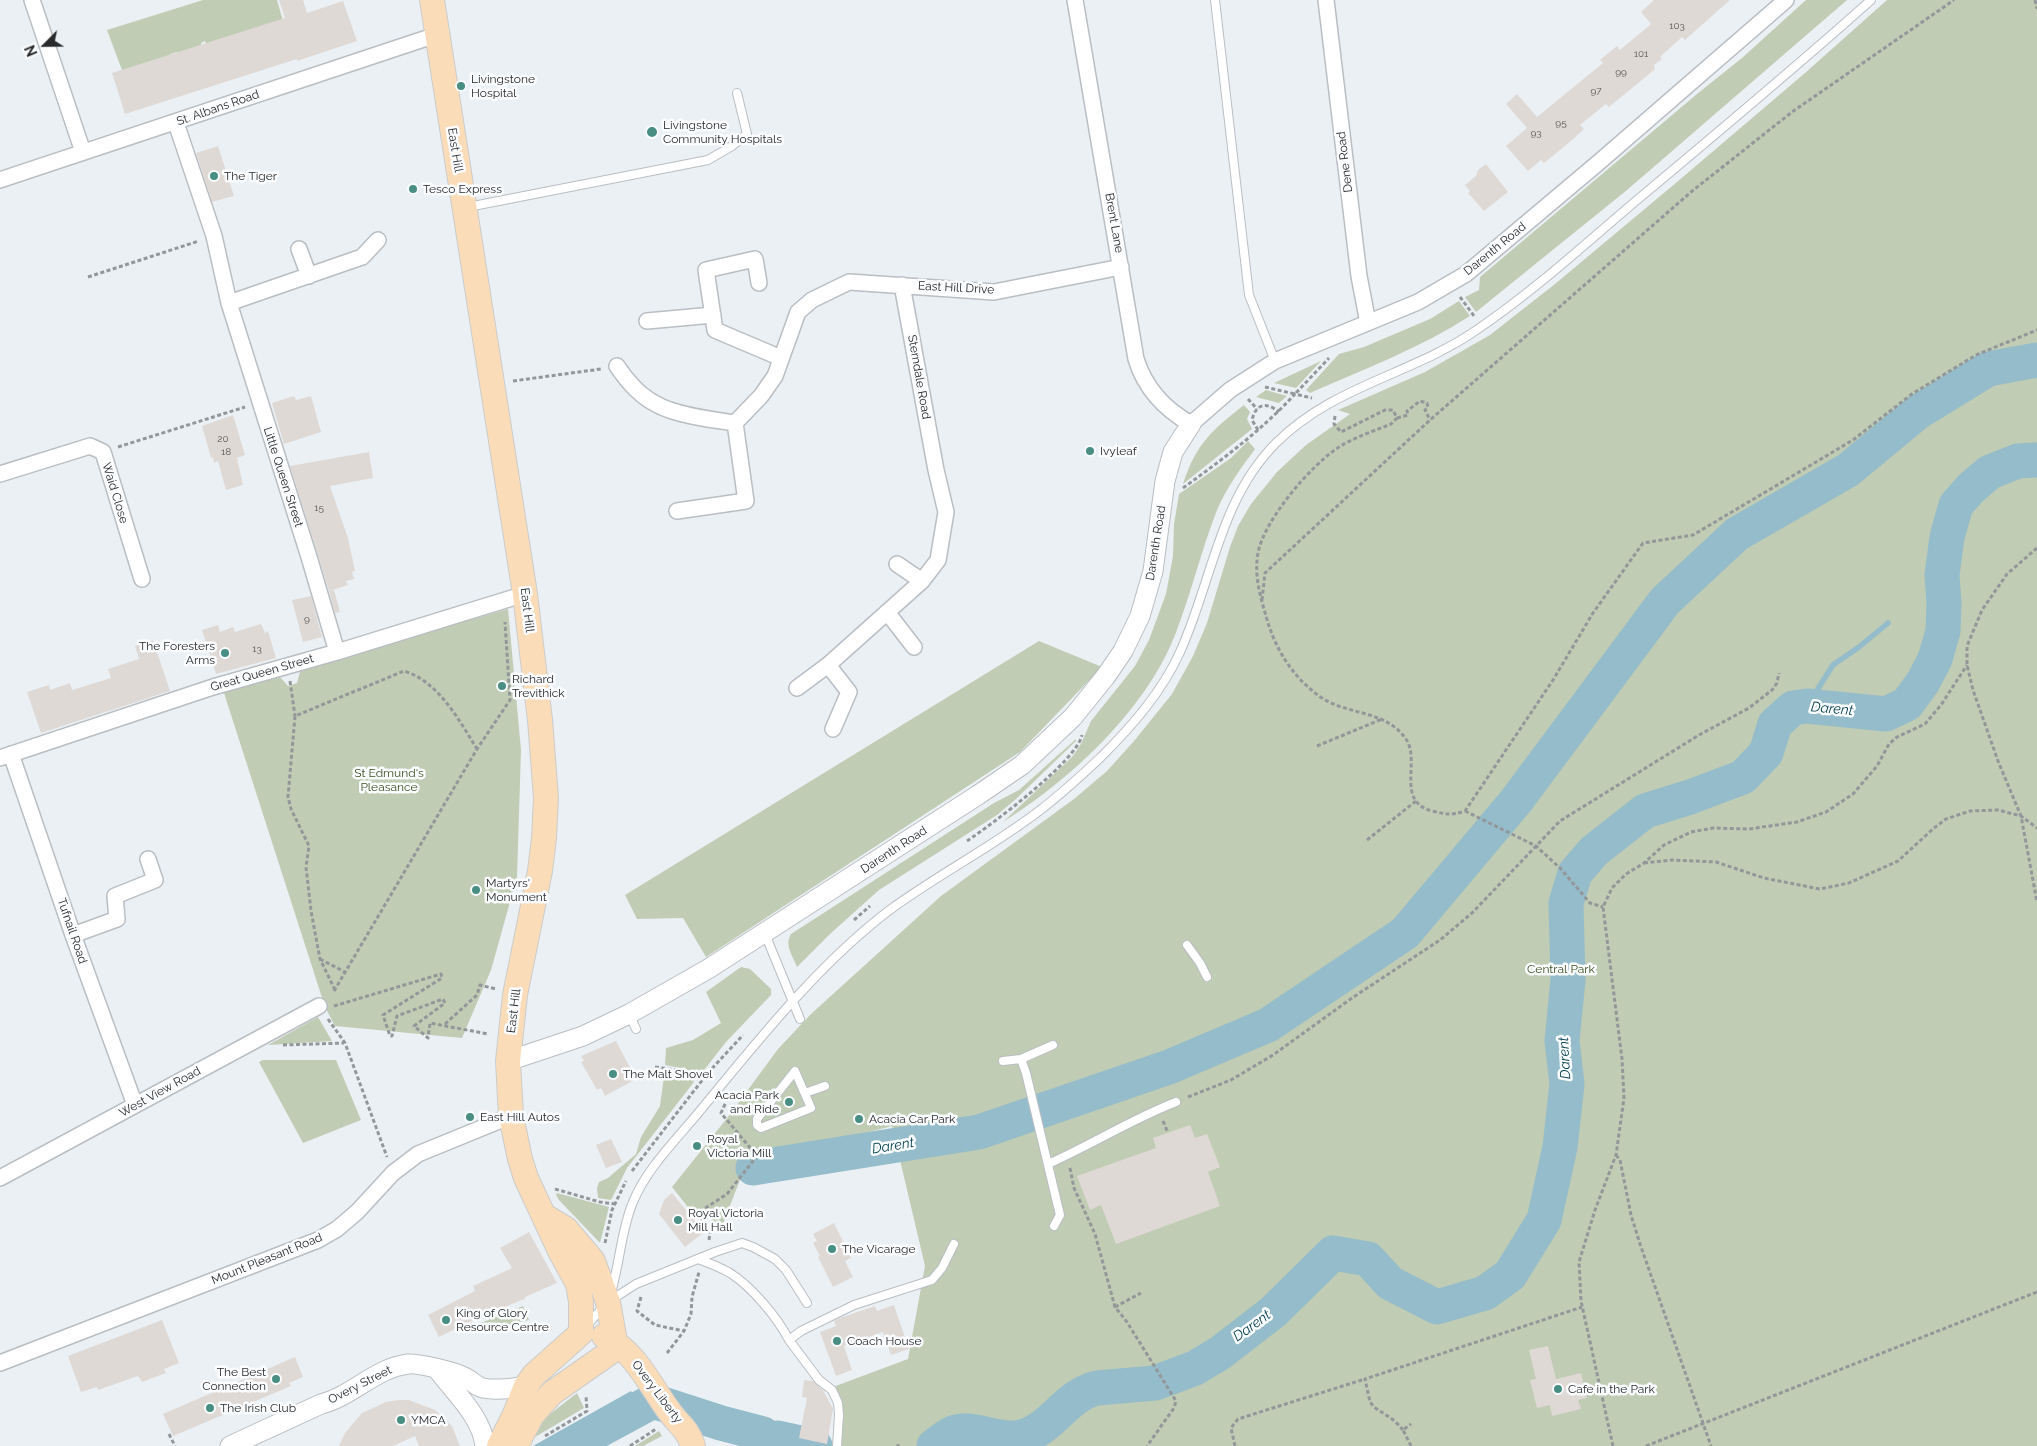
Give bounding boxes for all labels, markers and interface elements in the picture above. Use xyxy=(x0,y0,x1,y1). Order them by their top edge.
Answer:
north arrow xyxy=(20,20,70,70)
house number: 103 xyxy=(1669,20,1685,32)
text: N xyxy=(22,43,41,59)
house number: 101 xyxy=(1634,48,1648,60)
house number: 99 xyxy=(1615,66,1627,78)
place label: Livingstone Hospital xyxy=(471,72,535,100)
marker: Livingstone Hospital xyxy=(455,80,467,92)
house number: 97 xyxy=(1590,85,1602,97)
street label: St. Albans Road xyxy=(175,87,261,129)
house number: 95 xyxy=(1555,117,1567,129)
place label: Livingstone Community Hospitals xyxy=(663,118,782,146)
marker: Livingstone Community Hospitals xyxy=(645,125,659,139)
street label: East Hill xyxy=(444,127,466,173)
house number: 93 xyxy=(1530,127,1542,139)
street label: Dene Road xyxy=(1334,131,1356,193)
place label: The Tiger xyxy=(224,169,277,183)
marker: The Tiger xyxy=(208,170,220,182)
place label: Tesco Express xyxy=(423,182,502,196)
marker: Tesco Express xyxy=(407,183,419,195)
street label: Brent Lane xyxy=(1102,192,1126,254)
street label: Darenth Road xyxy=(1461,220,1529,278)
street label: East Hill Drive xyxy=(917,279,995,297)
street label: Sterndale Road xyxy=(904,334,934,420)
street label: Little Queen Street xyxy=(260,425,306,529)
house number: 20 xyxy=(217,433,229,445)
place label: Ivyleaf xyxy=(1100,444,1137,458)
marker: Ivyleaf xyxy=(1084,445,1096,457)
house number: 18 xyxy=(221,446,231,458)
street label: Waid Close xyxy=(99,461,131,525)
house number: 15 xyxy=(314,502,324,514)
street label: Darenth Road xyxy=(1143,504,1169,582)
street label: East Hill xyxy=(517,587,537,633)
house number: 9 xyxy=(304,613,310,625)
place label: The Foresters Arms xyxy=(139,639,215,667)
house number: 13 xyxy=(252,643,262,655)
marker: The Foresters Arms xyxy=(219,647,231,659)
street label: Great Queen Street xyxy=(209,651,315,695)
place label: Richard Trevithick xyxy=(512,672,565,700)
marker: Richard Trevithick xyxy=(496,680,508,692)
water label: Darent xyxy=(1810,699,1854,719)
park label: St Edmund's Pleasance xyxy=(354,766,424,794)
street label: Darenth Road xyxy=(858,823,930,877)
place label: Martyrs' Monument xyxy=(486,876,547,904)
marker: Martyrs' Monument xyxy=(470,884,482,896)
street label: Tufnail Road xyxy=(54,896,90,966)
park label: Central Park xyxy=(1527,962,1595,976)
street label: East Hill xyxy=(504,988,524,1034)
water label: Darent xyxy=(1556,1036,1574,1080)
street label: West View Road xyxy=(117,1064,203,1120)
place label: The Malt Shovel xyxy=(623,1067,712,1081)
marker: The Malt Shovel xyxy=(607,1068,619,1080)
place label: Acacia Park and Ride xyxy=(715,1088,779,1116)
marker: Acacia Park and Ride xyxy=(783,1096,795,1108)
place label: East Hill Autos xyxy=(480,1110,560,1124)
marker: East Hill Autos xyxy=(464,1111,476,1123)
place label: Acacia Car Park xyxy=(869,1112,955,1126)
marker: Acacia Car Park xyxy=(853,1113,865,1125)
place label: Royal Victoria Mill xyxy=(707,1132,772,1160)
water label: Darent xyxy=(871,1134,915,1158)
marker: Royal Victoria Mill xyxy=(691,1140,703,1152)
place label: Royal Victoria Mill Hall xyxy=(688,1206,764,1234)
marker: Royal Victoria Mill Hall xyxy=(672,1214,684,1226)
street label: Mount Pleasant Road xyxy=(210,1230,324,1288)
place label: The Vicarage xyxy=(842,1242,915,1256)
marker: The Vicarage xyxy=(826,1243,838,1255)
place label: King of Glory Resource Centre xyxy=(456,1306,549,1334)
water label: Darent xyxy=(1230,1307,1274,1345)
marker: King of Glory Resource Centre xyxy=(440,1314,452,1326)
place label: Coach House xyxy=(847,1334,921,1348)
marker: Coach House xyxy=(831,1335,843,1347)
street label: Overy Liberty xyxy=(629,1358,685,1426)
street label: Overy Street xyxy=(326,1363,394,1407)
place label: The Best Connection xyxy=(202,1365,266,1393)
marker: The Best Connection xyxy=(270,1373,282,1385)
place label: Cafe in the Park xyxy=(1568,1382,1655,1396)
marker: Cafe in the Park xyxy=(1552,1383,1564,1395)
place label: The Irish Club xyxy=(220,1401,296,1415)
marker: The Irish Club xyxy=(204,1402,216,1414)
place label: YMCA xyxy=(411,1413,446,1427)
marker: YMCA xyxy=(395,1414,407,1426)

